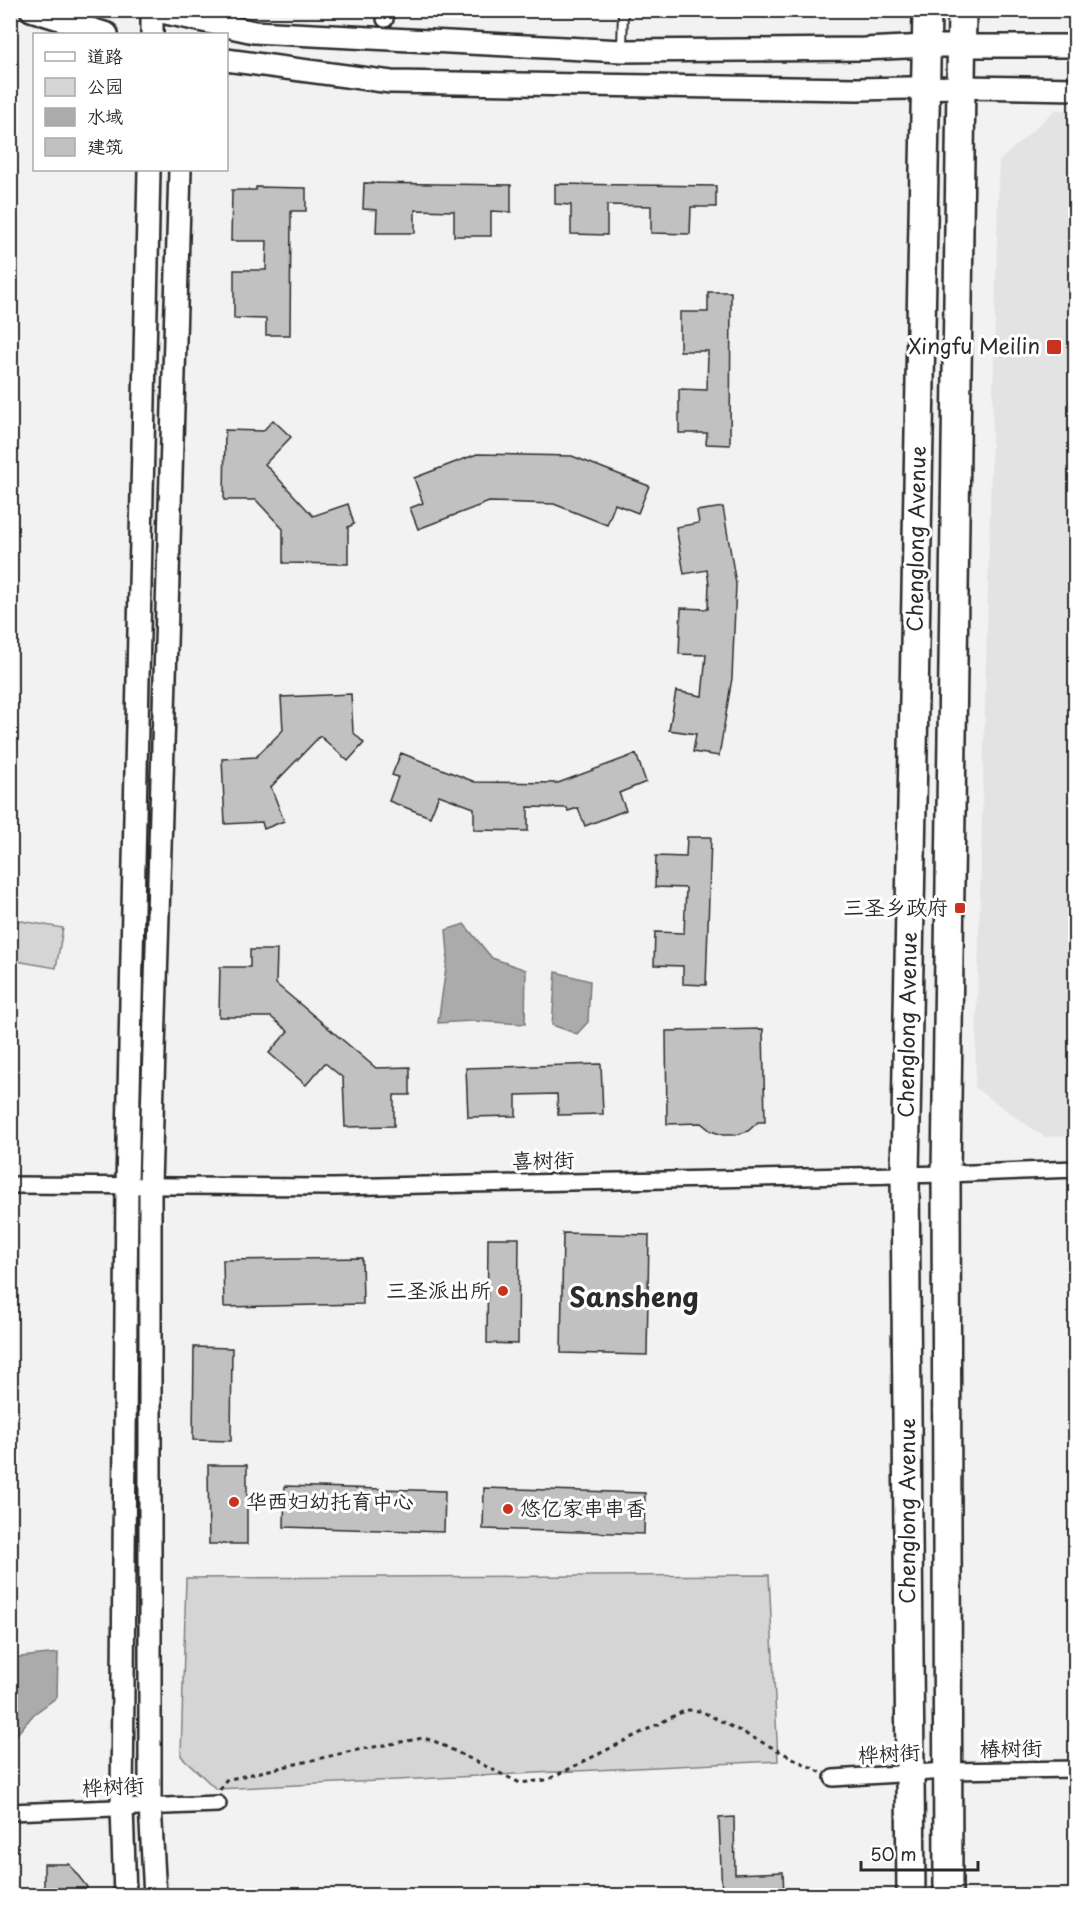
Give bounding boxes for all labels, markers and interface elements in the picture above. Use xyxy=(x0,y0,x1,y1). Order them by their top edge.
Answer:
legend xyxy=(33,33,228,171)
text: 道路 xyxy=(87,42,123,69)
text: 公园 xyxy=(87,72,123,99)
text: 水域 xyxy=(87,102,123,129)
text: 建筑 xyxy=(87,132,123,159)
place label: Xingfu Meilin xyxy=(909,329,1040,361)
marker: Xingfu Meilin xyxy=(1045,338,1063,356)
street label: Chenglong Avenue xyxy=(897,446,933,632)
place label: 三圣乡政府 xyxy=(843,890,948,922)
marker: 三圣乡政府 xyxy=(953,901,967,915)
street label: Chenglong Avenue xyxy=(888,932,924,1118)
street label: 喜树街 xyxy=(511,1142,575,1176)
place label: 三圣派出所 xyxy=(386,1273,491,1305)
district label: Sansheng xyxy=(569,1275,699,1316)
marker: 三圣派出所 xyxy=(496,1284,510,1298)
street label: Chenglong Avenue xyxy=(890,1418,922,1604)
place label: 华西妇幼托育中心 xyxy=(246,1484,414,1516)
place label: 悠亿家串串香 xyxy=(520,1491,646,1523)
marker: 华西妇幼托育中心 xyxy=(227,1495,241,1509)
marker: 悠亿家串串香 xyxy=(501,1502,515,1516)
street label: 椿树街 xyxy=(979,1730,1043,1764)
street label: 桦树街 xyxy=(857,1734,921,1770)
street label: 桦树街 xyxy=(81,1767,145,1803)
scale bar xyxy=(861,1834,978,1872)
text: 50 m xyxy=(870,1840,917,1867)

